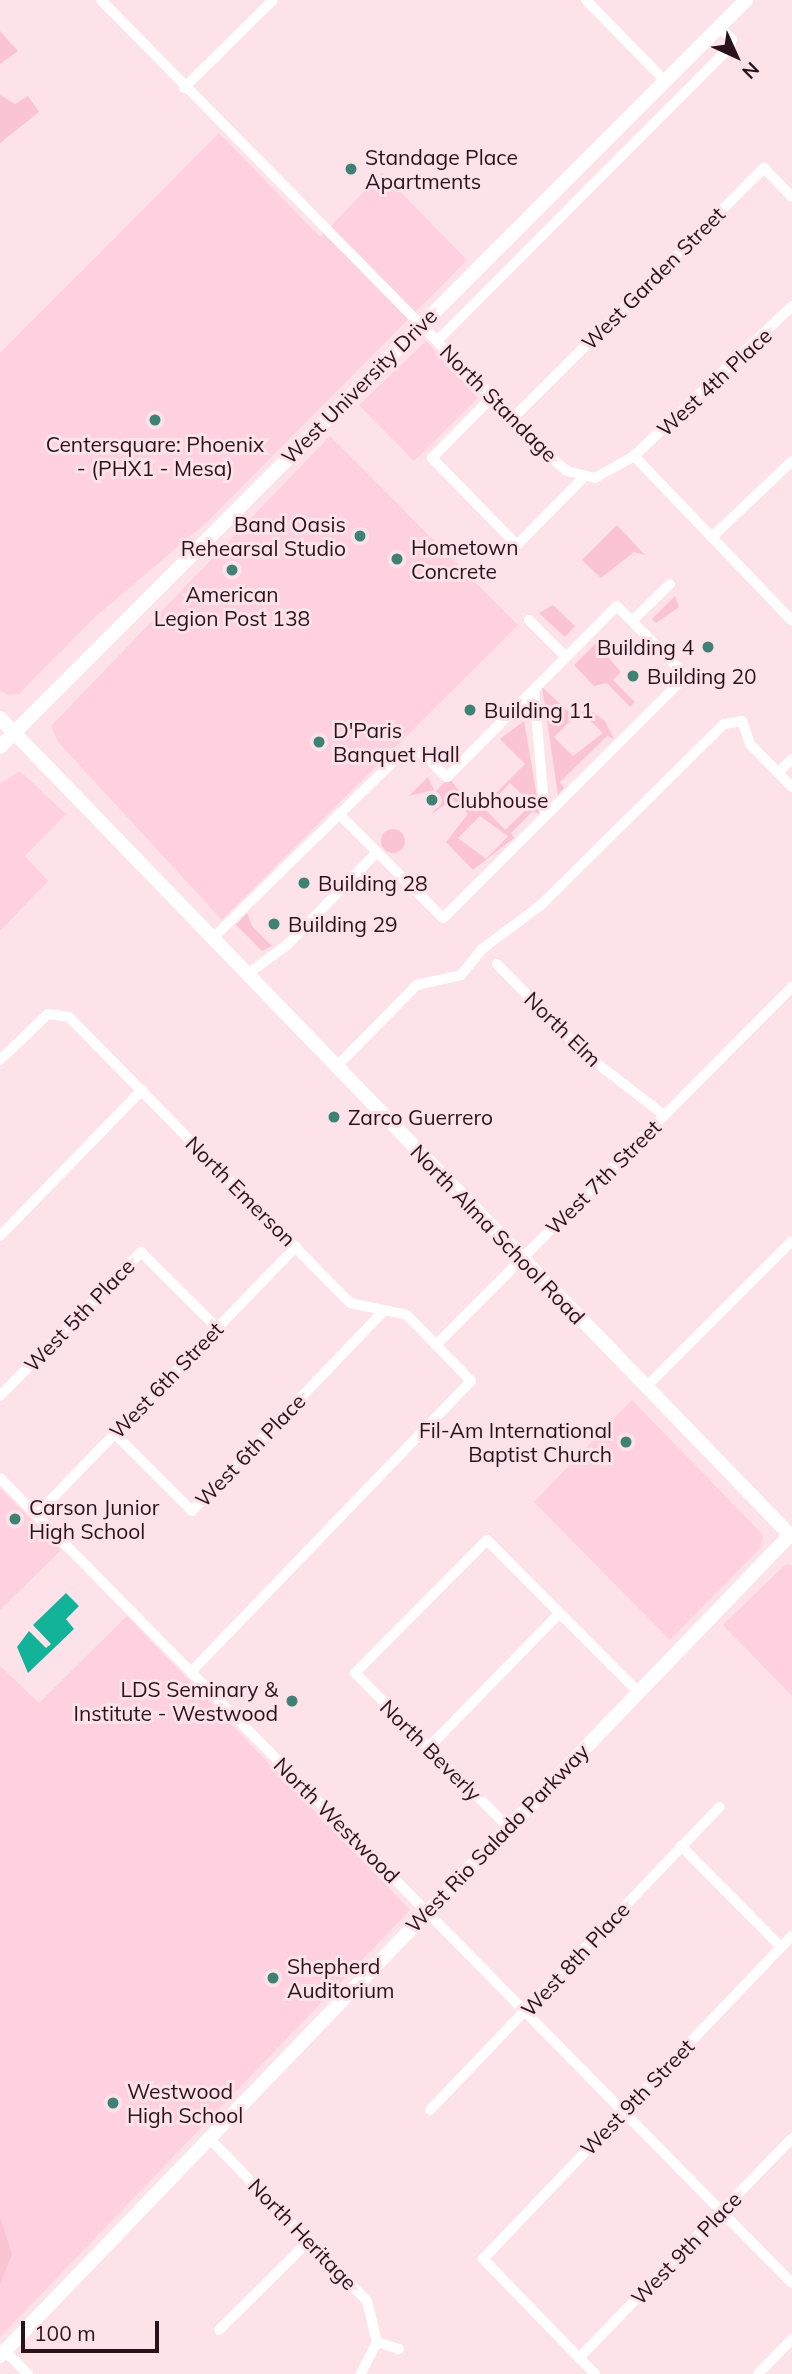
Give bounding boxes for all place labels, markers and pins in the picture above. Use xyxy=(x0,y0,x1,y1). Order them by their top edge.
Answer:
place label: Standage Place Apartments xyxy=(365,144,518,194)
marker: Standage Place Apartments xyxy=(343,161,359,177)
marker: Centersquare: Phoenix - (PHX1 - Mesa) xyxy=(147,412,163,428)
place label: Centersquare: Phoenix - (PHX1 - Mesa) xyxy=(46,431,264,481)
place label: Band Oasis Rehearsal Studio xyxy=(181,511,346,561)
marker: Band Oasis Rehearsal Studio xyxy=(352,528,368,544)
place label: Hometown Concrete xyxy=(411,534,519,584)
marker: Hometown Concrete xyxy=(389,551,405,567)
marker: American Legion Post 138 xyxy=(224,562,240,578)
place label: American Legion Post 138 xyxy=(154,581,310,631)
place label: Building 4 xyxy=(597,634,694,660)
marker: Building 4 xyxy=(700,639,716,655)
place label: Building 20 xyxy=(647,663,757,689)
marker: Building 20 xyxy=(625,668,641,684)
place label: Building 11 xyxy=(484,697,594,723)
marker: Building 11 xyxy=(462,702,478,718)
place label: D'Paris Banquet Hall xyxy=(333,717,460,767)
marker: D'Paris Banquet Hall xyxy=(311,734,327,750)
place label: Clubhouse xyxy=(446,787,548,813)
marker: Clubhouse xyxy=(424,792,440,808)
place label: Building 28 xyxy=(318,870,428,896)
marker: Building 28 xyxy=(296,875,312,891)
place label: Building 29 xyxy=(288,911,398,937)
marker: Building 29 xyxy=(266,916,282,932)
place label: Zarco Guerrero xyxy=(348,1104,493,1130)
marker: Zarco Guerrero xyxy=(326,1109,342,1125)
place label: Fil-Am International Baptist Church xyxy=(419,1417,612,1467)
marker: Fil-Am International Baptist Church xyxy=(618,1434,634,1450)
place label: Carson Junior High School xyxy=(29,1494,159,1544)
marker: Carson Junior High School xyxy=(7,1511,23,1527)
place label: LDS Seminary & Institute - Westwood xyxy=(73,1676,278,1726)
marker: LDS Seminary & Institute - Westwood xyxy=(284,1693,300,1709)
place label: Shepherd Auditorium xyxy=(287,1953,395,2003)
marker: Shepherd Auditorium xyxy=(265,1970,281,1986)
place label: Westwood High School xyxy=(127,2078,243,2128)
marker: Westwood High School xyxy=(105,2095,121,2111)

